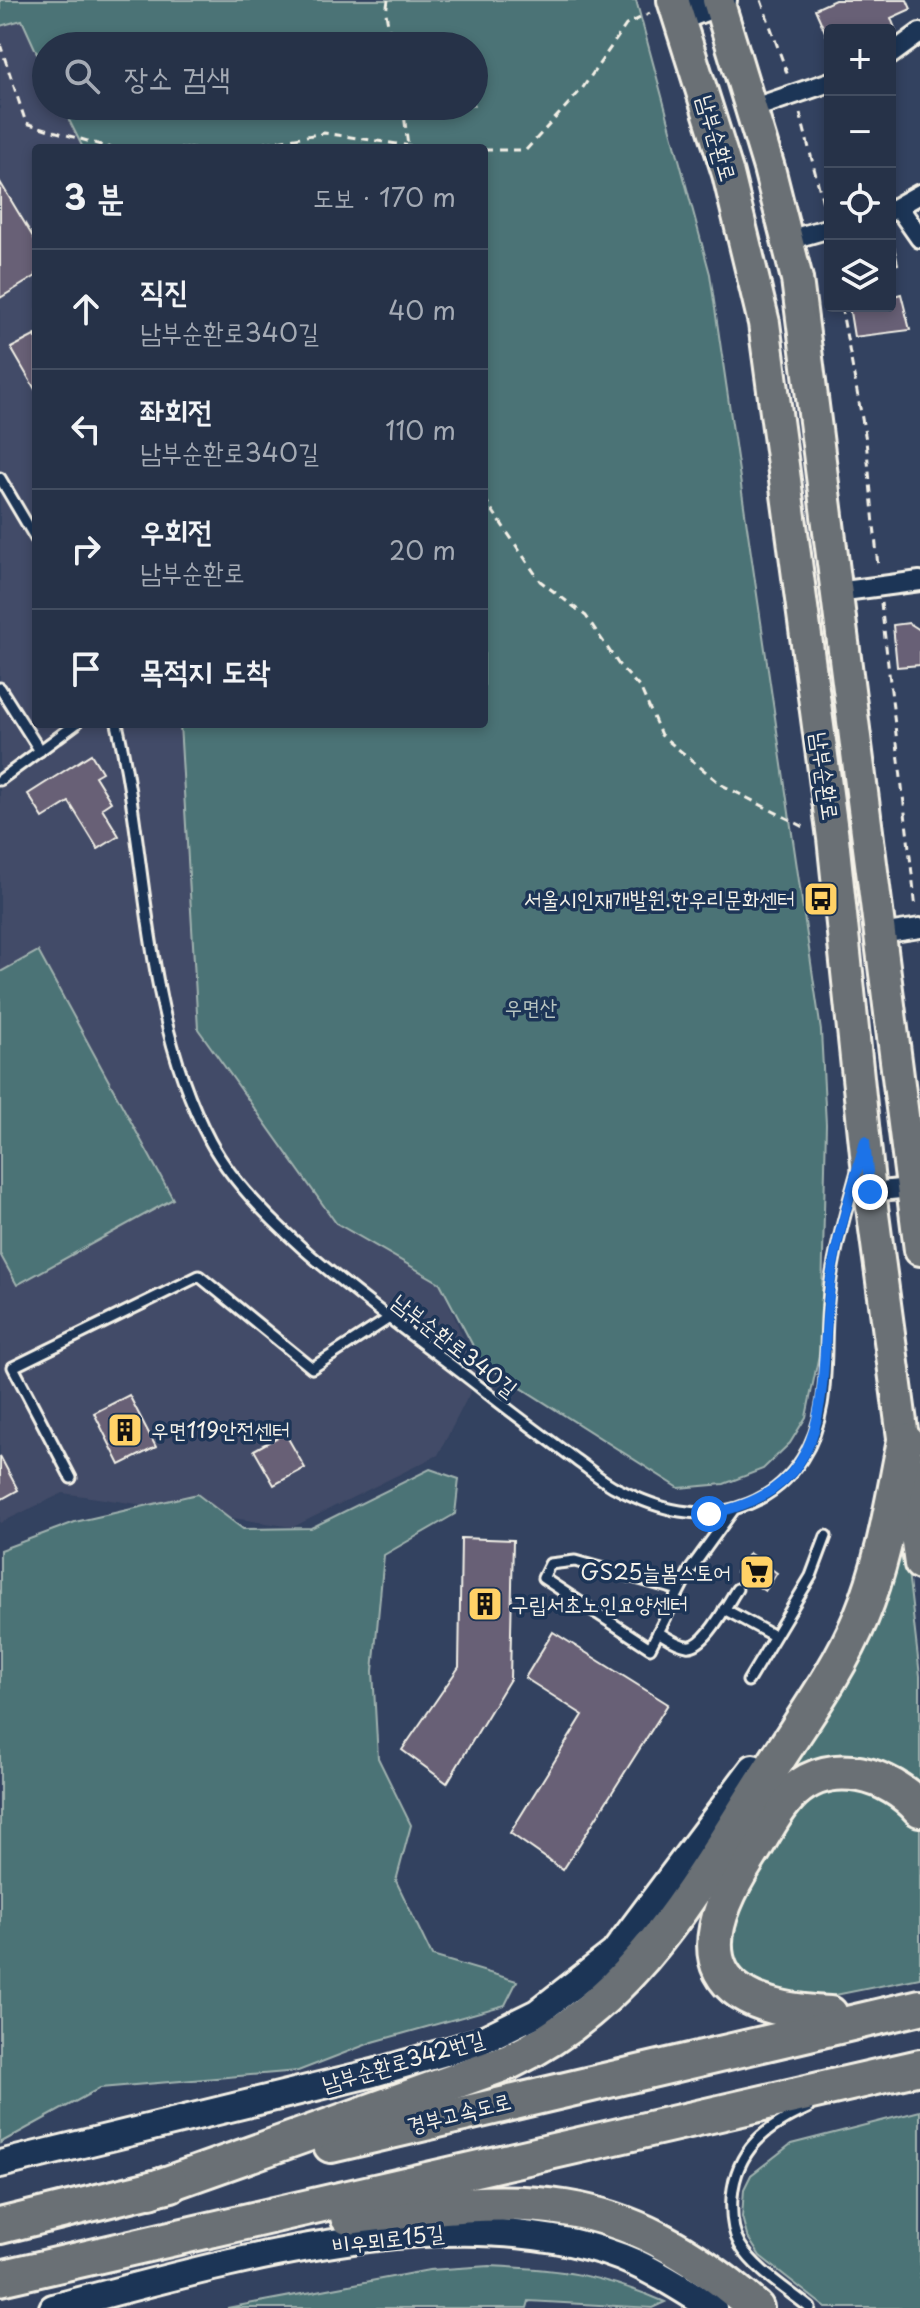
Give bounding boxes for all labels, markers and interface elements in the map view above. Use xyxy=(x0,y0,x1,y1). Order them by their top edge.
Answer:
map controls xyxy=(824,24,896,312)
button: + xyxy=(824,24,896,96)
search box xyxy=(32,32,488,120)
icon: search xyxy=(60,54,104,98)
text: 장소 검색 xyxy=(124,54,230,99)
street label: 남부순환로 xyxy=(690,90,747,185)
button: − xyxy=(824,96,896,168)
button: locate xyxy=(824,168,896,240)
text: 3 분 xyxy=(64,170,125,222)
text: 도보 · 170 m xyxy=(313,177,456,216)
button: layers xyxy=(824,240,896,312)
text: 직진 xyxy=(140,267,188,312)
icon: ahead xyxy=(64,287,108,331)
text: 40 m xyxy=(388,290,456,329)
text: 남부순환로340길 xyxy=(140,312,319,351)
text: 좌회전 xyxy=(140,387,212,432)
icon: left xyxy=(64,407,108,451)
text: 110 m xyxy=(385,410,456,449)
text: 남부순환로340길 xyxy=(140,432,319,471)
text: 우회전 xyxy=(140,507,212,552)
icon: right xyxy=(64,527,108,571)
text: 20 m xyxy=(389,530,456,569)
text: 남부순환로 xyxy=(140,552,245,591)
icon: arrive xyxy=(64,647,108,691)
text: 목적지 도착 xyxy=(140,647,270,692)
street label: 남부순환로 xyxy=(804,730,849,822)
bus stop icon: 서울시인재개발원.한우리문화센터 xyxy=(802,880,840,918)
place label: 서울시인재개발원.한우리문화센터 xyxy=(524,881,795,914)
park label: 우면산 xyxy=(504,989,558,1022)
route end xyxy=(852,1174,888,1210)
street label: 남부순환로340길 xyxy=(386,1284,526,1404)
building icon: 우면119안전센터 xyxy=(106,1411,144,1449)
place label: 우면119안전센터 xyxy=(151,1412,290,1445)
route start xyxy=(691,1496,727,1532)
supermarket icon: GS25늘봄스토어 xyxy=(738,1553,776,1591)
place label: GS25늘봄스토어 xyxy=(580,1554,731,1587)
building icon: 구립서초노인요양센터 xyxy=(466,1585,504,1623)
place label: 구립서초노인요양센터 xyxy=(511,1586,688,1619)
street label: 남부순환로342번길 xyxy=(317,2021,488,2099)
street label: 경부고속도로 xyxy=(403,2083,514,2140)
street label: 비우뫼로15길 xyxy=(330,2214,446,2261)

